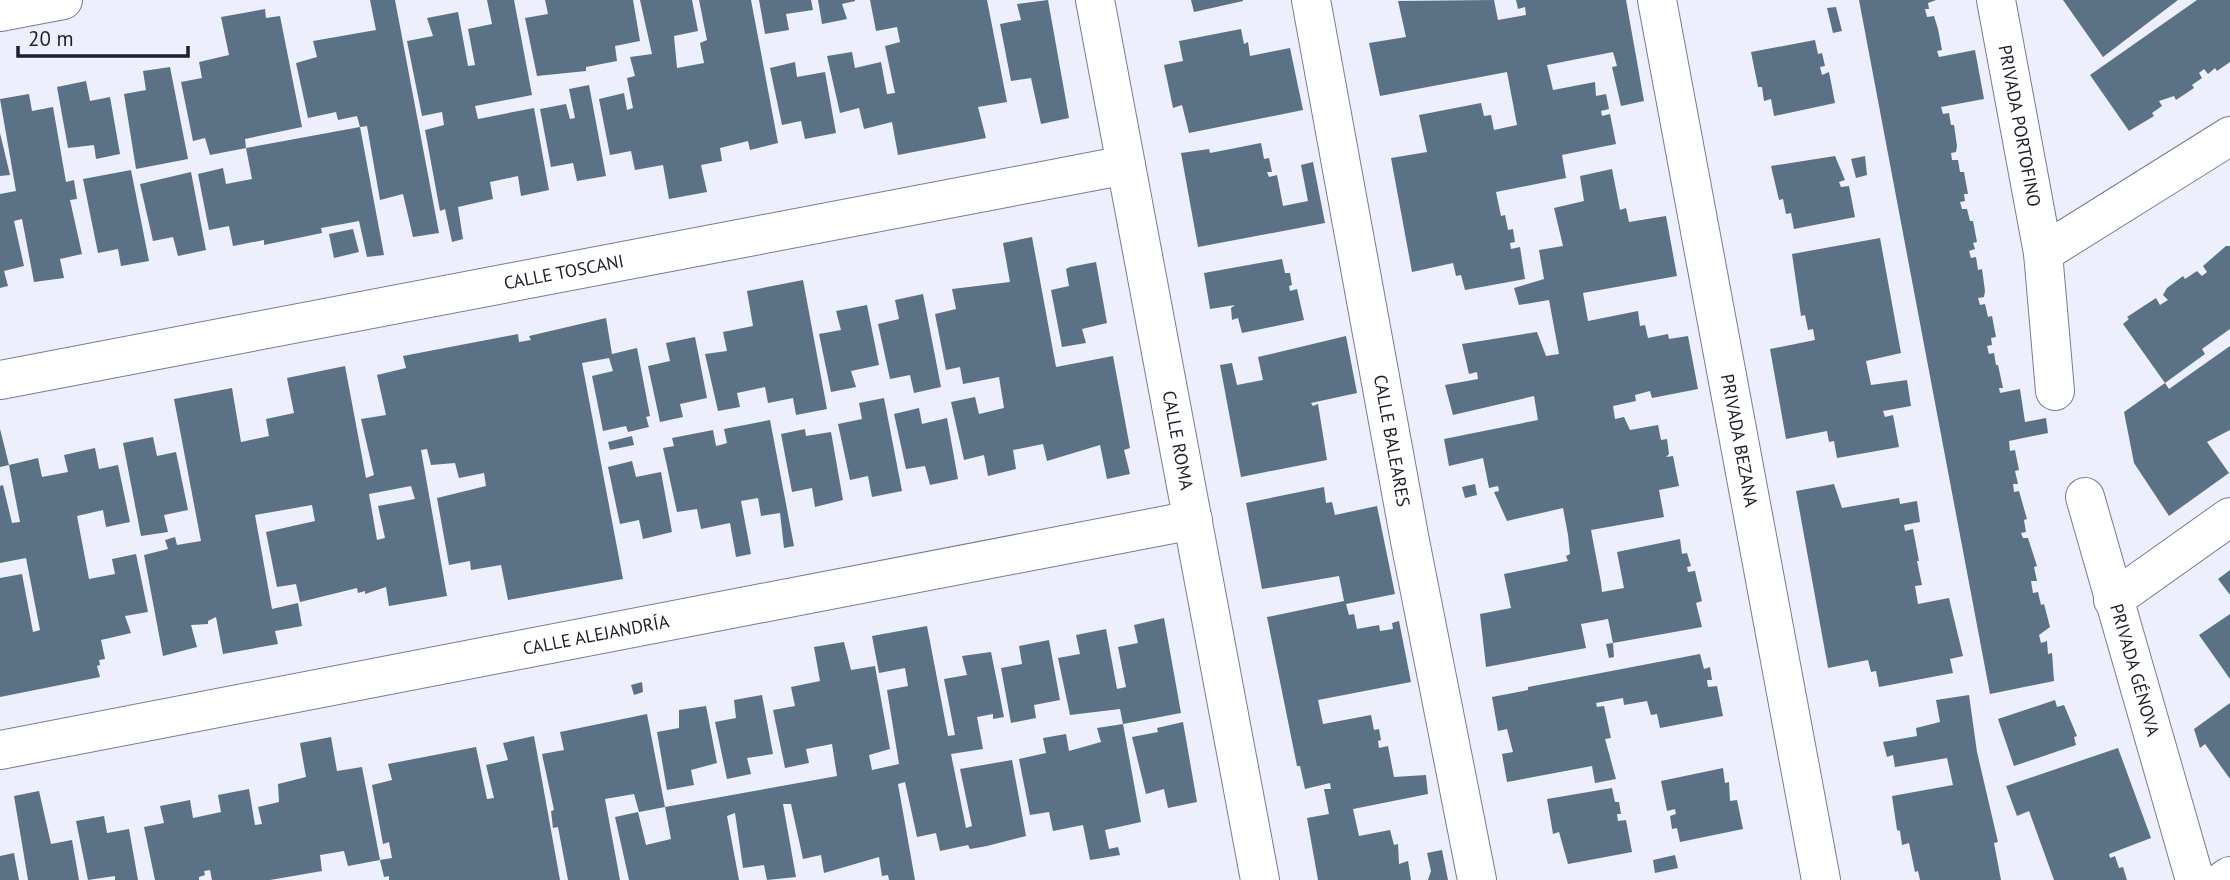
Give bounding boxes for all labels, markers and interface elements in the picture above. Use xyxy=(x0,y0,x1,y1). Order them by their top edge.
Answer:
scale bar xyxy=(18,14,187,58)
text: 20 m xyxy=(28,25,74,52)
street label: PRIVADA PORTOFINO xyxy=(1994,43,2046,209)
street label: CALLE TOSCANI xyxy=(502,249,626,295)
street label: PRIVADA BEZANA xyxy=(1716,372,1763,509)
street label: CALLE BALEARES xyxy=(1369,373,1415,509)
street label: CALLE ROMA xyxy=(1157,389,1199,492)
street label: PRIVADA GÉNOVA xyxy=(2105,601,2165,739)
street label: CALLE ALEJANDRÍA xyxy=(521,609,671,660)

